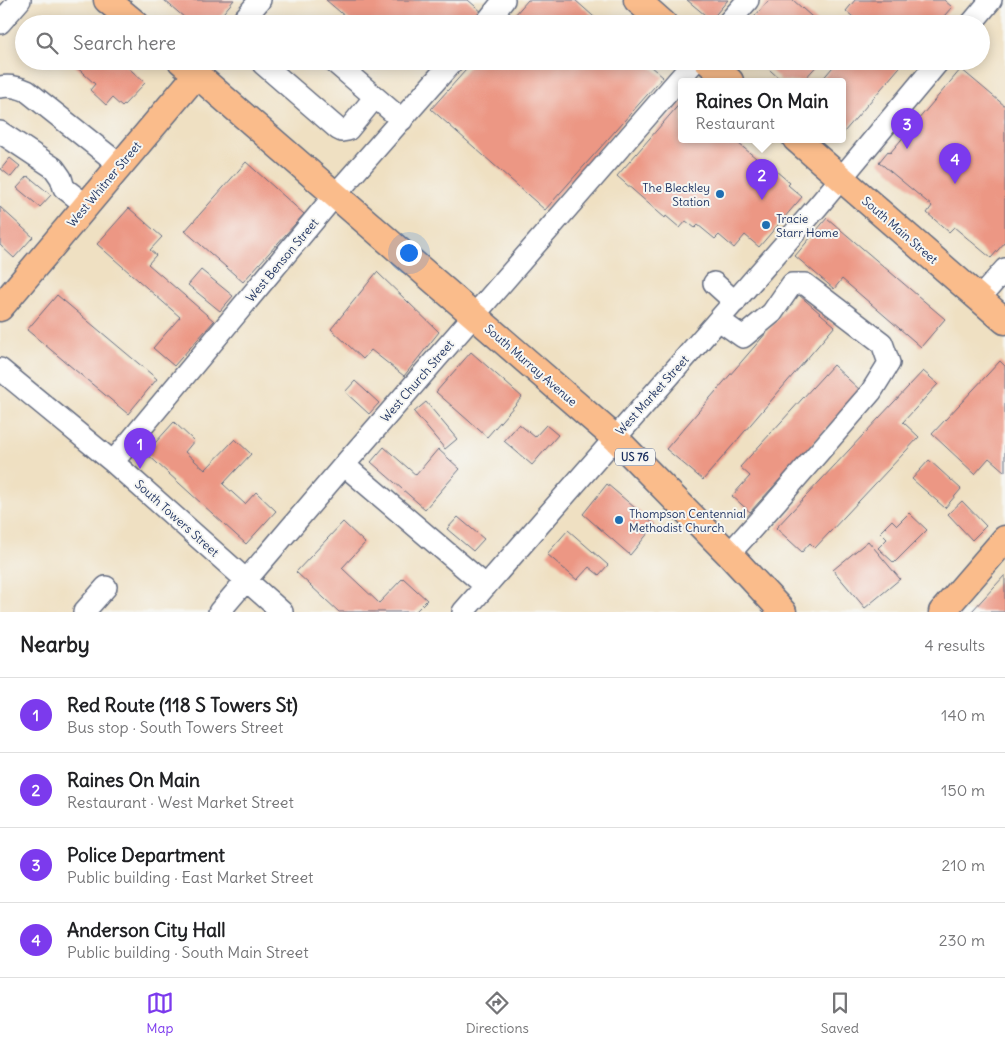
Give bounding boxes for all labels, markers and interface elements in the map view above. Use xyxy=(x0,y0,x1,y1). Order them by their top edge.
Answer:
search box xyxy=(15,15,990,70)
icon: search xyxy=(33,29,61,57)
text: Search here xyxy=(73,31,176,55)
popup xyxy=(678,78,846,143)
text: Raines On Main xyxy=(695,89,829,113)
pin: 3 xyxy=(891,108,923,149)
text: Restaurant xyxy=(695,113,775,133)
street label: West Whitner Street xyxy=(64,138,144,230)
pin: 4 xyxy=(939,143,971,184)
pin: 2 xyxy=(746,159,778,200)
place label: The Bleckley Station xyxy=(642,180,710,209)
marker: The Bleckley Station xyxy=(714,188,726,200)
street label: South Main Street xyxy=(859,193,941,267)
place label: Tracie Starr Home xyxy=(776,211,838,240)
street label: West Benson Street xyxy=(243,215,321,305)
marker: Tracie Starr Home xyxy=(760,219,772,231)
your location xyxy=(396,240,422,266)
street label: South Murray Avenue xyxy=(482,321,580,409)
street label: West Church Street xyxy=(377,337,457,425)
street label: West Market Street xyxy=(612,352,692,438)
pin: 1 xyxy=(124,428,156,469)
road number: US 76 xyxy=(615,448,655,466)
street label: South Towers Street xyxy=(132,476,222,560)
place label: Thompson Centennial Methodist Church xyxy=(629,506,746,535)
marker: Thompson Centennial Methodist Church xyxy=(613,514,625,526)
text: Nearby xyxy=(20,631,90,658)
text: 4 results xyxy=(924,635,985,655)
text: Red Route (118 S Towers St) xyxy=(67,693,298,717)
text: 1 xyxy=(33,705,39,725)
text: 140 m xyxy=(941,705,985,725)
text: Bus stop · South Towers Street xyxy=(67,717,283,737)
text: Raines On Main xyxy=(67,768,200,792)
text: 2 xyxy=(32,780,40,800)
text: 150 m xyxy=(941,780,985,800)
text: Restaurant · West Market Street xyxy=(67,792,294,812)
text: Police Department xyxy=(67,843,225,867)
text: 3 xyxy=(31,855,41,875)
text: 210 m xyxy=(942,855,985,875)
text: Public building · East Market Street xyxy=(67,867,313,887)
text: Anderson City Hall xyxy=(67,918,226,942)
text: 4 xyxy=(31,930,41,950)
text: 230 m xyxy=(939,930,985,950)
text: Public building · South Main Street xyxy=(67,942,309,962)
tab: Map xyxy=(146,989,174,1037)
tab: Directions xyxy=(466,989,529,1037)
tab: Saved xyxy=(821,989,859,1037)

